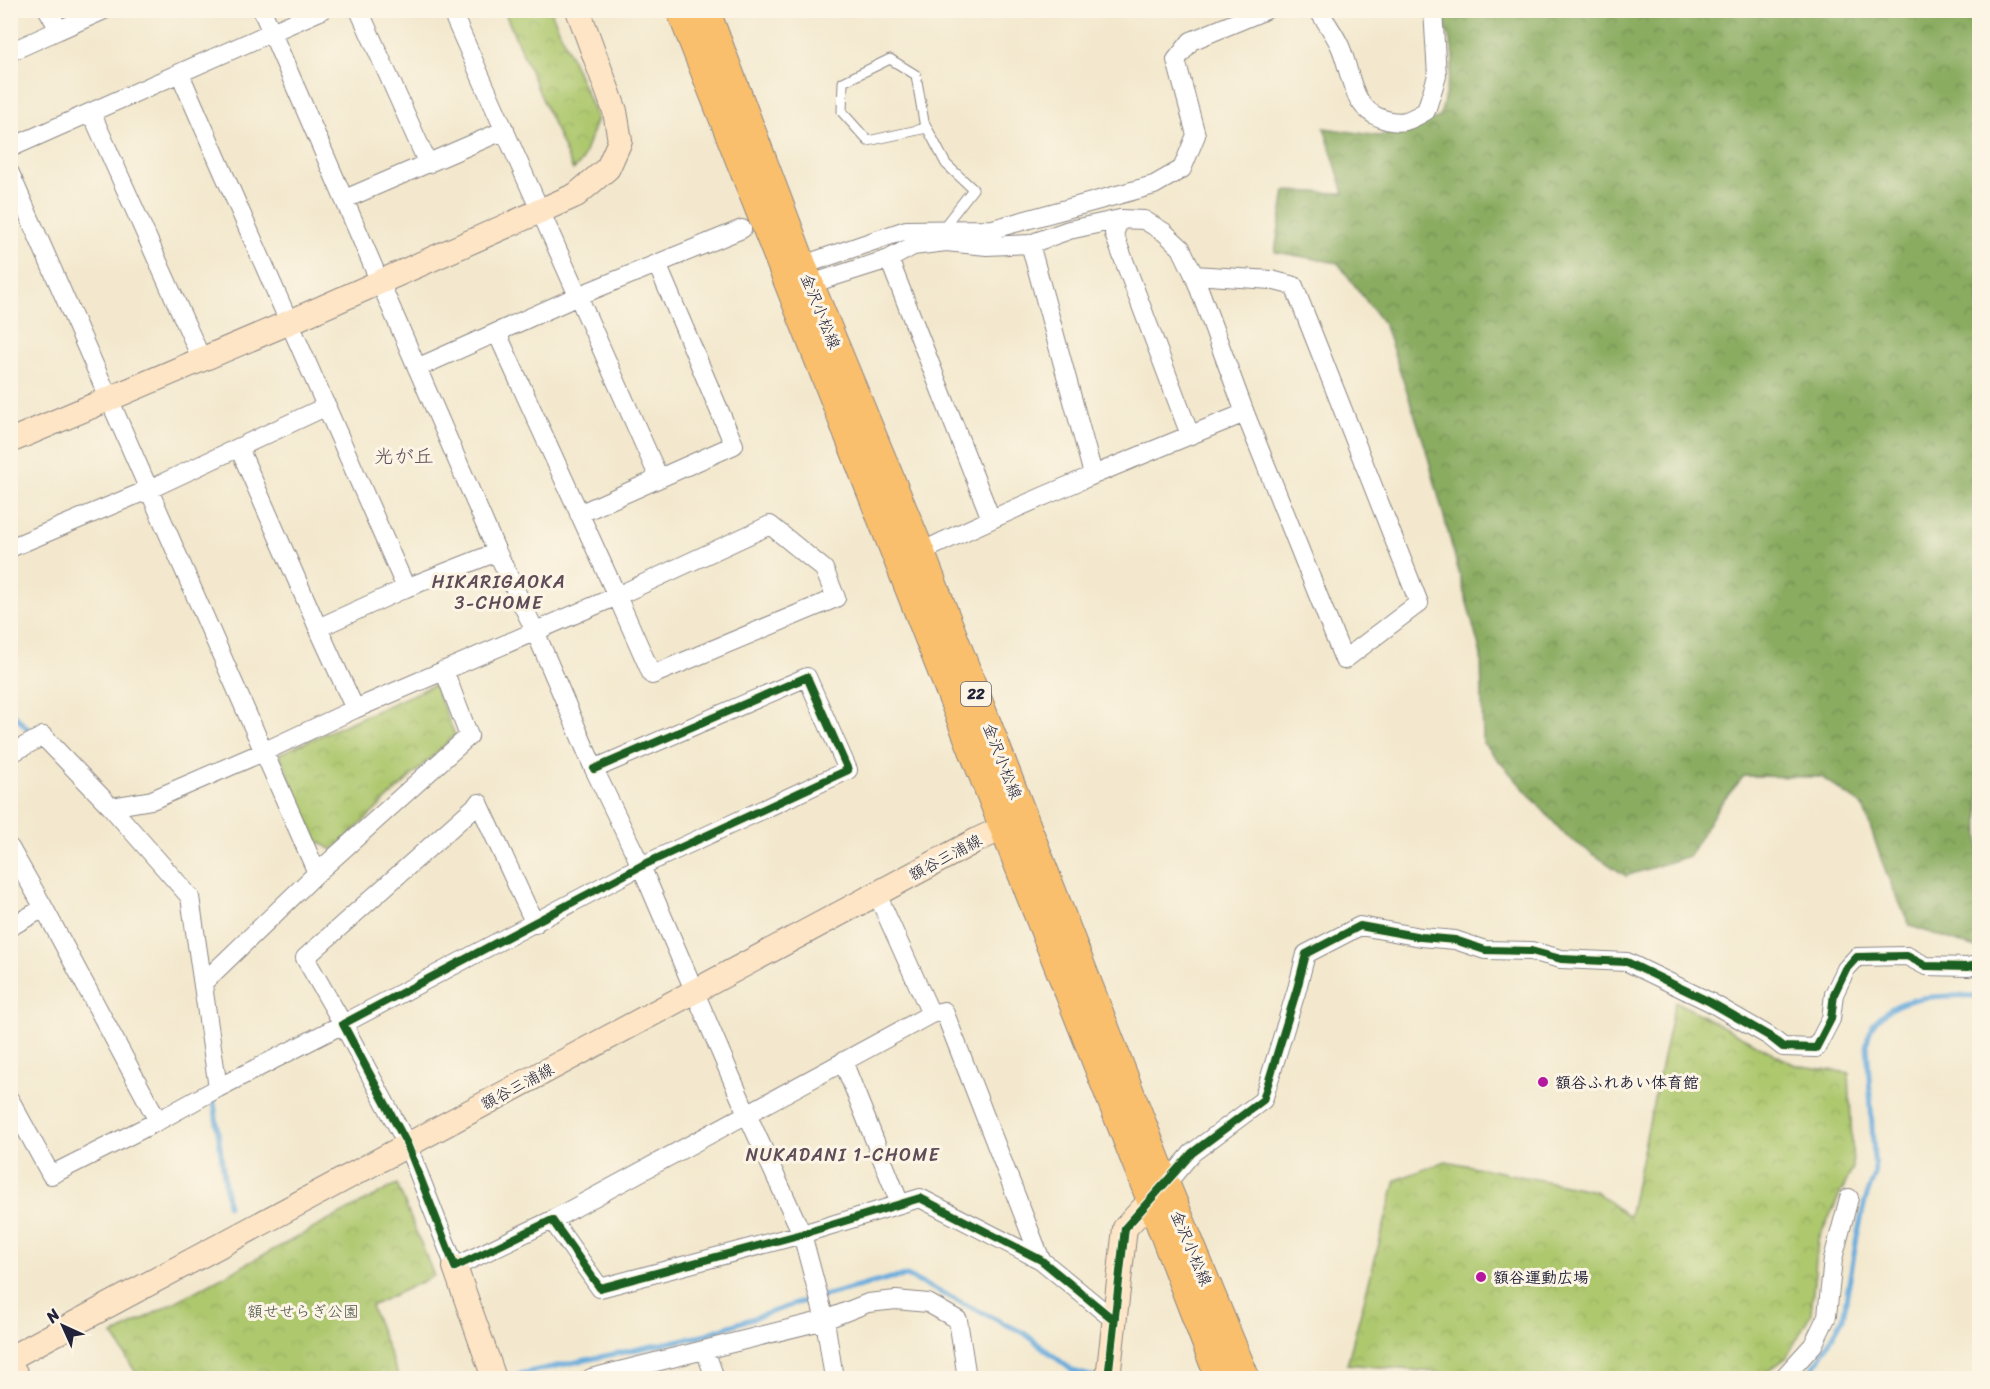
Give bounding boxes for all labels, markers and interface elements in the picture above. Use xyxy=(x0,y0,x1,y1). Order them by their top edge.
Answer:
street label: 金沢小松線 xyxy=(792,269,849,354)
district label: 光が丘 xyxy=(374,439,434,474)
district label: HIKARIGAOKA 3-CHOME xyxy=(432,566,566,619)
road number: 22 xyxy=(961,682,991,706)
street label: 金沢小松線 xyxy=(975,719,1030,804)
street label: 額谷三浦線 xyxy=(903,826,987,889)
street label: 額谷三浦線 xyxy=(475,1055,559,1118)
place label: 額谷ふれあい体育館 xyxy=(1555,1068,1699,1097)
marker: 額谷ふれあい体育館 xyxy=(1536,1075,1550,1089)
district label: NUKADANI 1-CHOME xyxy=(746,1139,940,1171)
street label: 金沢小松線 xyxy=(1163,1206,1221,1291)
place label: 額谷運動広場 xyxy=(1493,1263,1589,1292)
marker: 額谷運動広場 xyxy=(1474,1270,1488,1284)
north arrow xyxy=(33,1296,93,1356)
park label: 額せせらぎ公園 xyxy=(247,1297,359,1326)
text: N xyxy=(38,1301,68,1331)

